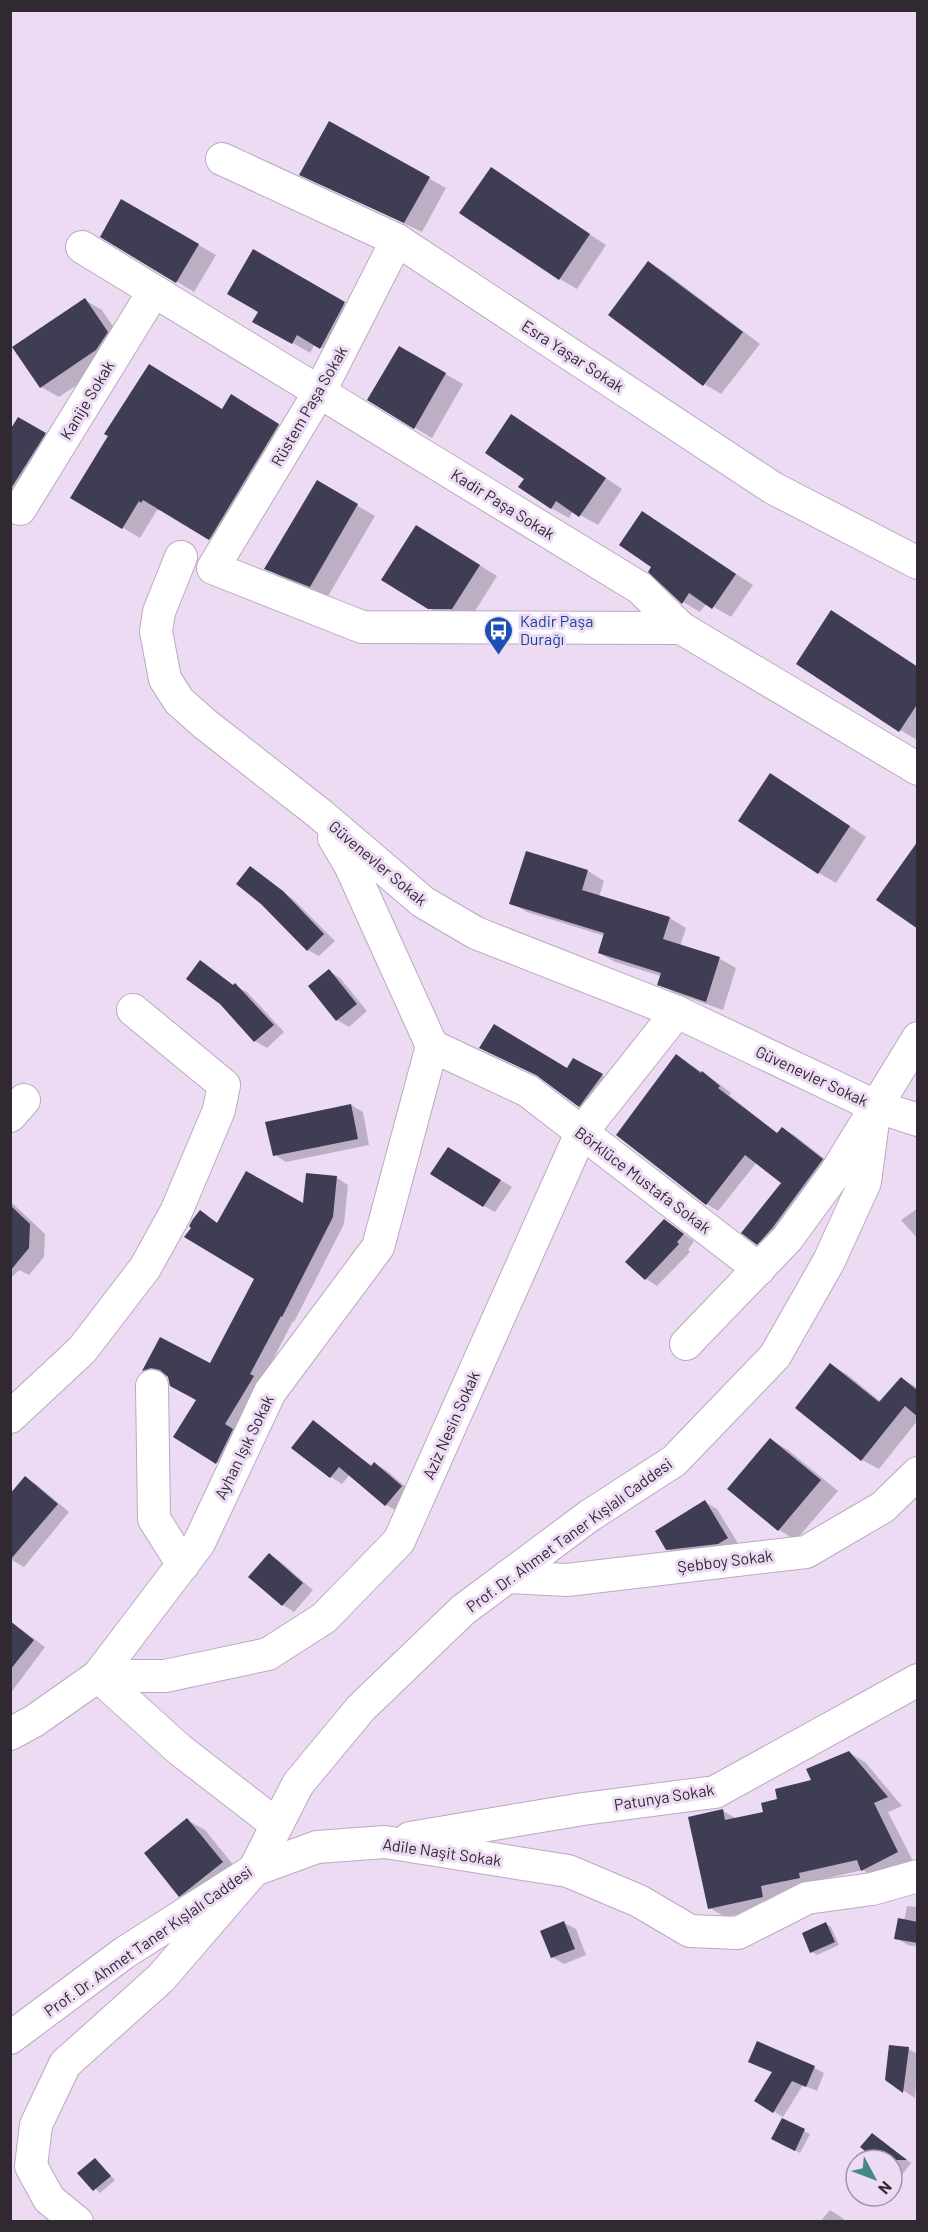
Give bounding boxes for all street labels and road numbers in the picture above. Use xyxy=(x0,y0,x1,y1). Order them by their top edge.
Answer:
street label: Esra Yaşar Sokak xyxy=(519,315,628,396)
street label: Rüstem Paşa Sokak xyxy=(266,342,351,469)
street label: Kanije Sokak xyxy=(56,357,117,443)
street label: Kadir Paşa Sokak xyxy=(448,464,559,543)
street label: Güvenevler Sokak xyxy=(325,816,431,909)
street label: Güvenevler Sokak xyxy=(753,1041,872,1110)
street label: Börklüce Mustafa Sokak xyxy=(572,1122,715,1237)
street label: Aziz Nesin Sokak xyxy=(418,1368,483,1482)
street label: Ayhan Işık Sokak xyxy=(210,1391,277,1502)
street label: Prof. Dr. Ahmet Taner Kışlalı Caddesi xyxy=(462,1454,675,1616)
street label: Şebboy Sokak xyxy=(676,1545,774,1576)
street label: Patunya Sokak xyxy=(612,1779,715,1814)
street label: Adile Naşit Sokak xyxy=(381,1834,503,1869)
street label: Prof. Dr. Ahmet Taner Kışlalı Caddesi xyxy=(40,1861,255,2020)

